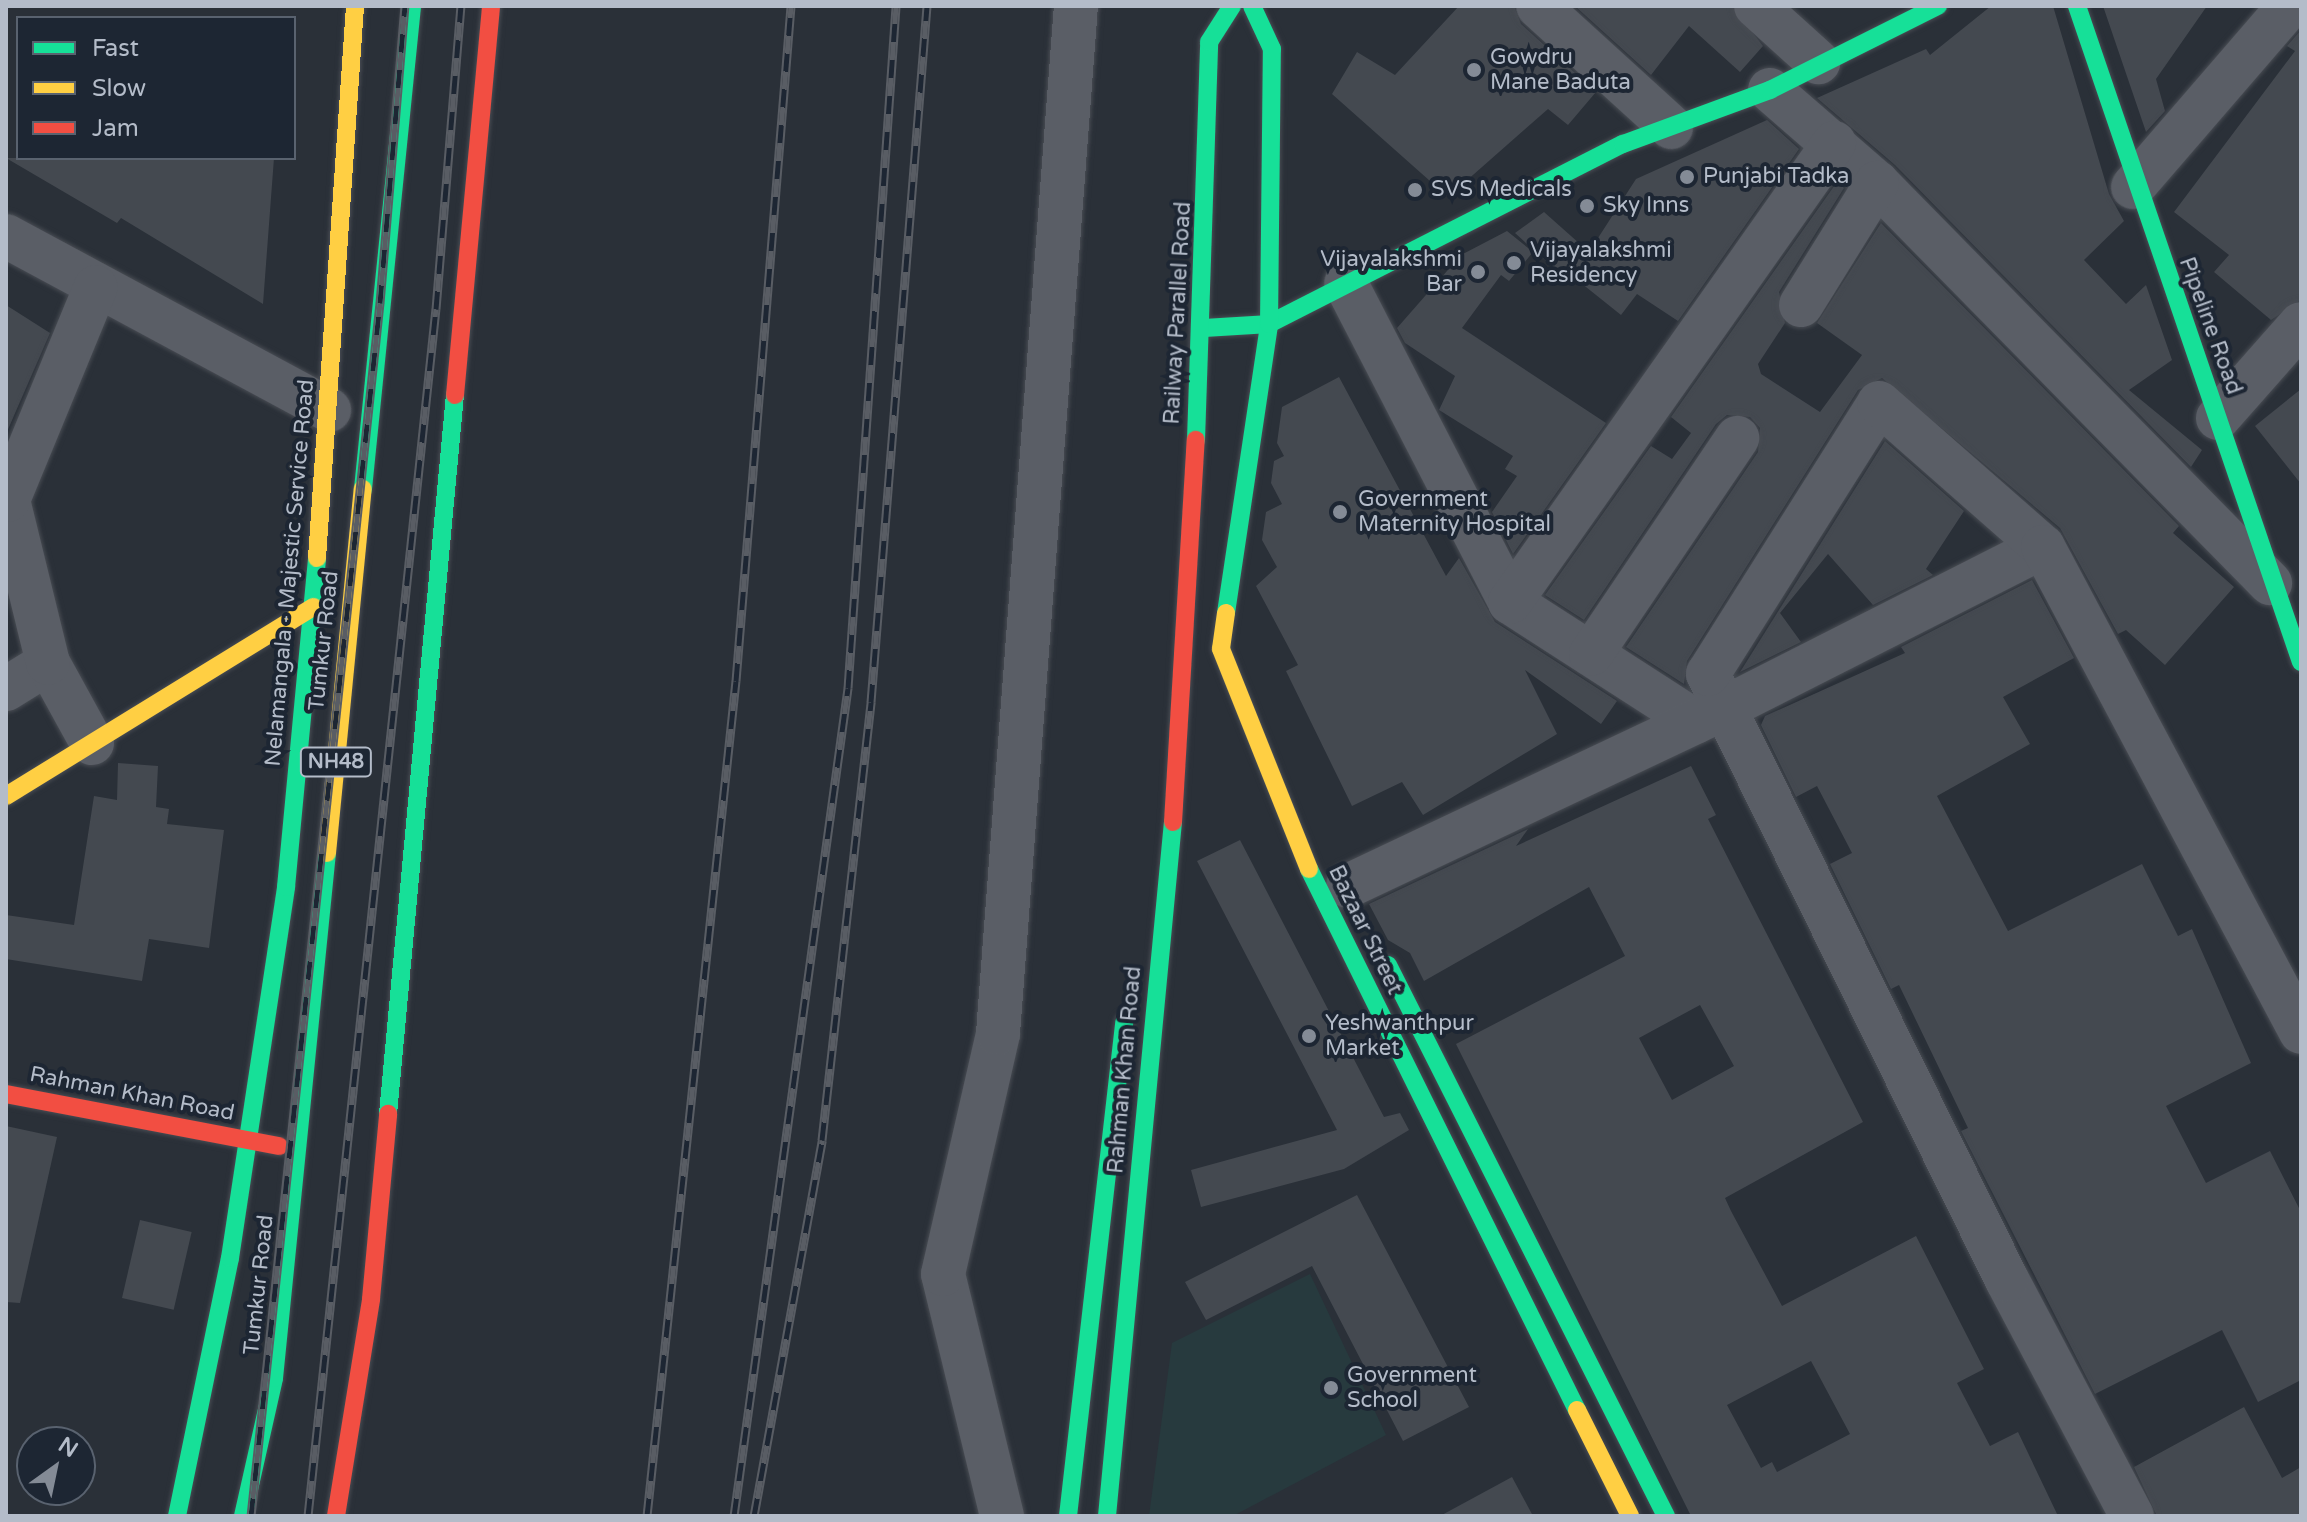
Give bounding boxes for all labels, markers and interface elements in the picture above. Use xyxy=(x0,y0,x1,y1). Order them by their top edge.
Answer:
legend xyxy=(16,16,296,160)
text: Fast xyxy=(92,34,139,63)
place label: Gowdru Mane Baduta xyxy=(1490,44,1631,96)
marker: Gowdru Mane Baduta xyxy=(1465,61,1483,79)
text: Slow xyxy=(92,74,146,103)
text: Jam xyxy=(92,114,139,143)
place label: Punjabi Tadka xyxy=(1703,164,1849,190)
marker: Punjabi Tadka xyxy=(1678,168,1696,186)
place label: SVS Medicals xyxy=(1431,177,1572,203)
marker: SVS Medicals xyxy=(1406,181,1424,199)
place label: Sky Inns xyxy=(1603,193,1689,219)
marker: Sky Inns xyxy=(1578,197,1596,215)
street label: Railway Parallel Road xyxy=(1159,201,1197,425)
place label: Vijayalakshmi Residency xyxy=(1530,237,1672,288)
place label: Vijayalakshmi Bar xyxy=(1320,246,1462,298)
marker: Vijayalakshmi Residency xyxy=(1505,254,1523,272)
street label: Pipeline Road xyxy=(2173,254,2247,398)
marker: Vijayalakshmi Bar xyxy=(1469,263,1487,281)
street label: Nelamangala - Majestic Service Road xyxy=(260,378,320,768)
place label: Government Maternity Hospital xyxy=(1358,486,1551,538)
marker: Government Maternity Hospital xyxy=(1329,501,1351,523)
street label: Tumkur Road xyxy=(304,570,344,712)
road number: NH48 xyxy=(298,746,374,778)
street label: Bazaar Street xyxy=(1322,861,1408,999)
street label: Rahman Khan Road xyxy=(1103,965,1147,1175)
place label: Yeshwanthpur Market xyxy=(1325,1010,1474,1062)
marker: Yeshwanthpur Market xyxy=(1300,1027,1318,1045)
street label: Rahman Khan Road xyxy=(27,1061,237,1127)
street label: Tumkur Road xyxy=(239,1214,279,1356)
place label: Government School xyxy=(1347,1362,1477,1414)
marker: Government School xyxy=(1322,1379,1340,1397)
north arrow xyxy=(16,1426,96,1506)
text: N xyxy=(53,1432,82,1463)

